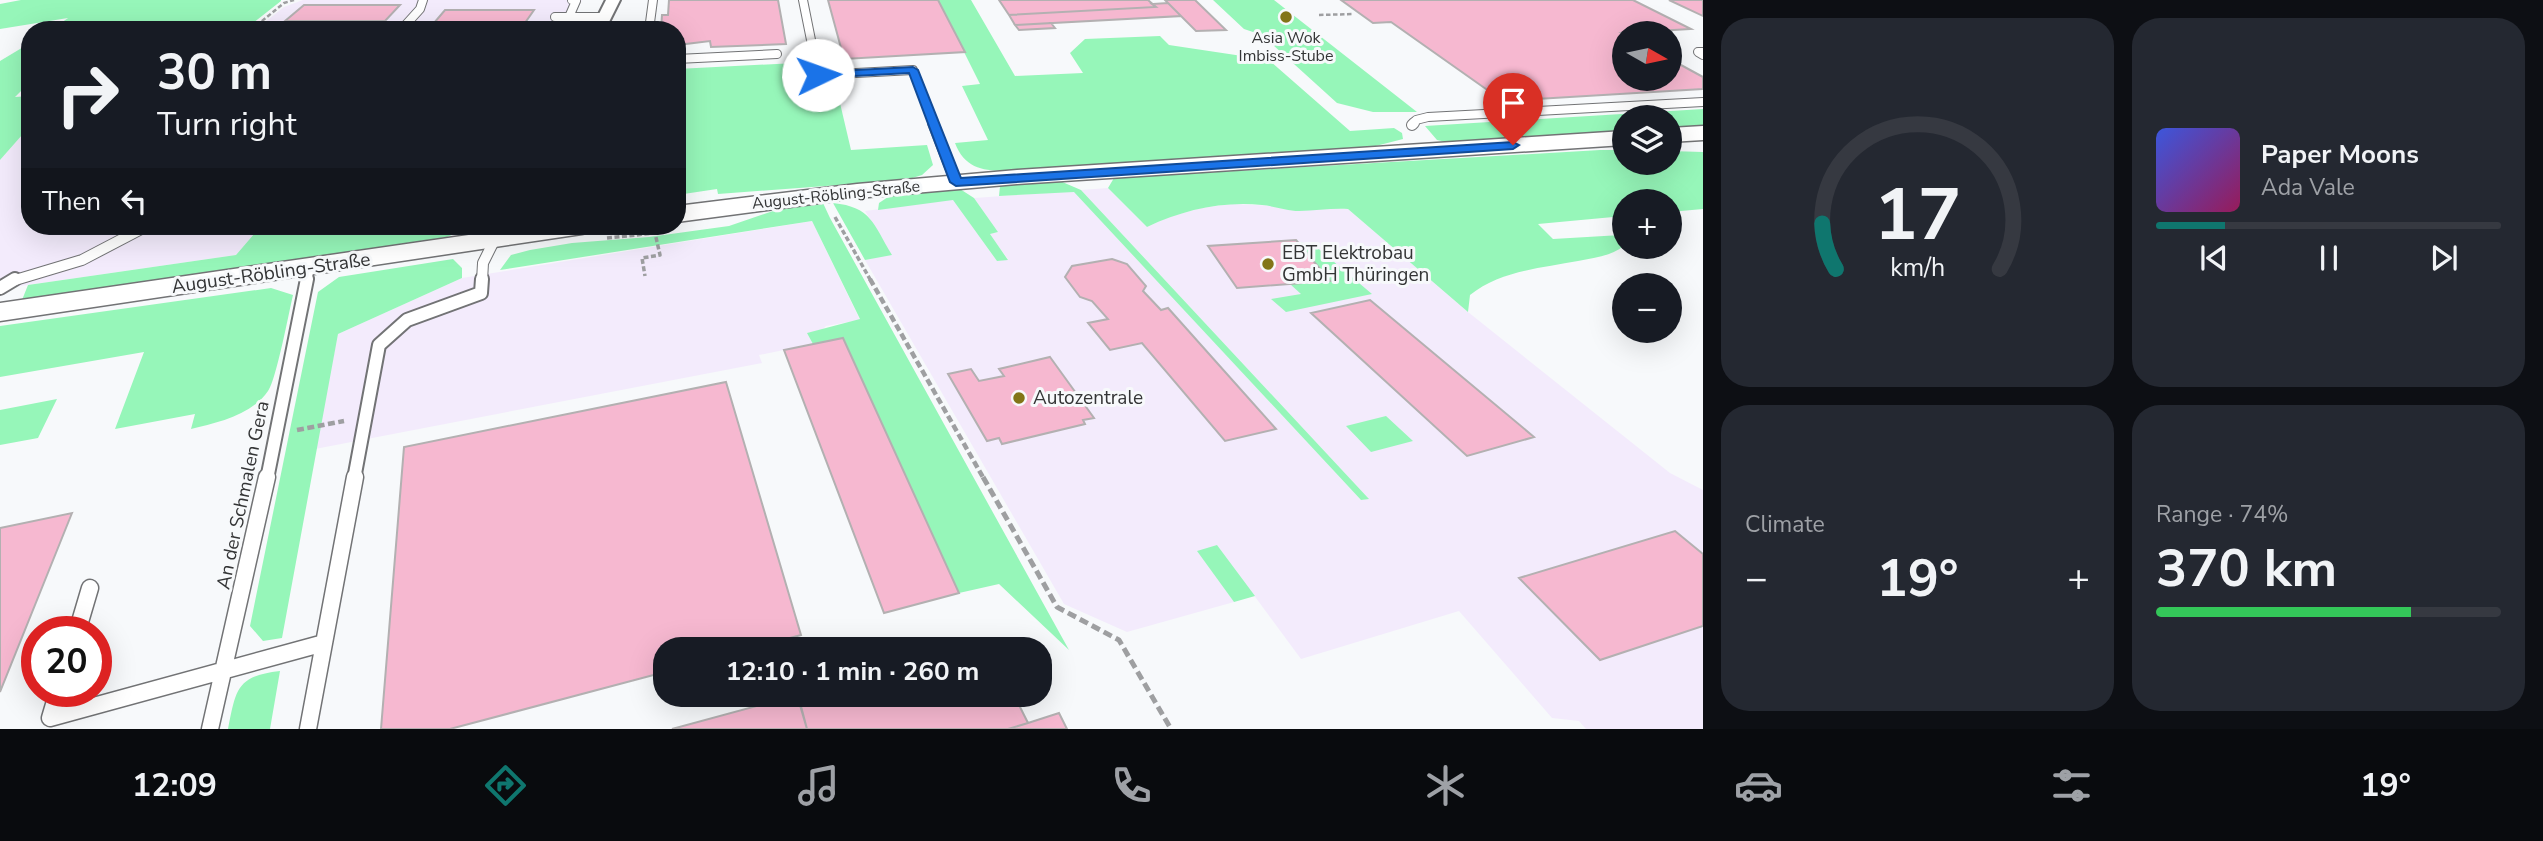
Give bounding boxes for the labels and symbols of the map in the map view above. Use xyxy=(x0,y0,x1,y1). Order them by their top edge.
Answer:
marker: Asia Wok Imbiss-Stube xyxy=(1278,9,1294,25)
north arrow xyxy=(1612,21,1682,91)
place label: Asia Wok Imbiss-Stube xyxy=(1239,27,1333,67)
position arrow xyxy=(781,38,855,112)
pin xyxy=(1483,73,1543,145)
street label: August-Röbling-Straße xyxy=(751,175,921,215)
place label: EBT Elektrobau GmbH Thüringen xyxy=(1282,240,1429,288)
street label: August-Röbling-Straße xyxy=(170,246,372,300)
marker: EBT Elektrobau GmbH Thüringen xyxy=(1260,256,1276,272)
place label: Autozentrale xyxy=(1033,385,1143,411)
marker: Autozentrale xyxy=(1011,390,1027,406)
street label: An der Schmalen Gera xyxy=(210,398,276,592)
speed limit sign: 20 xyxy=(21,616,112,707)

